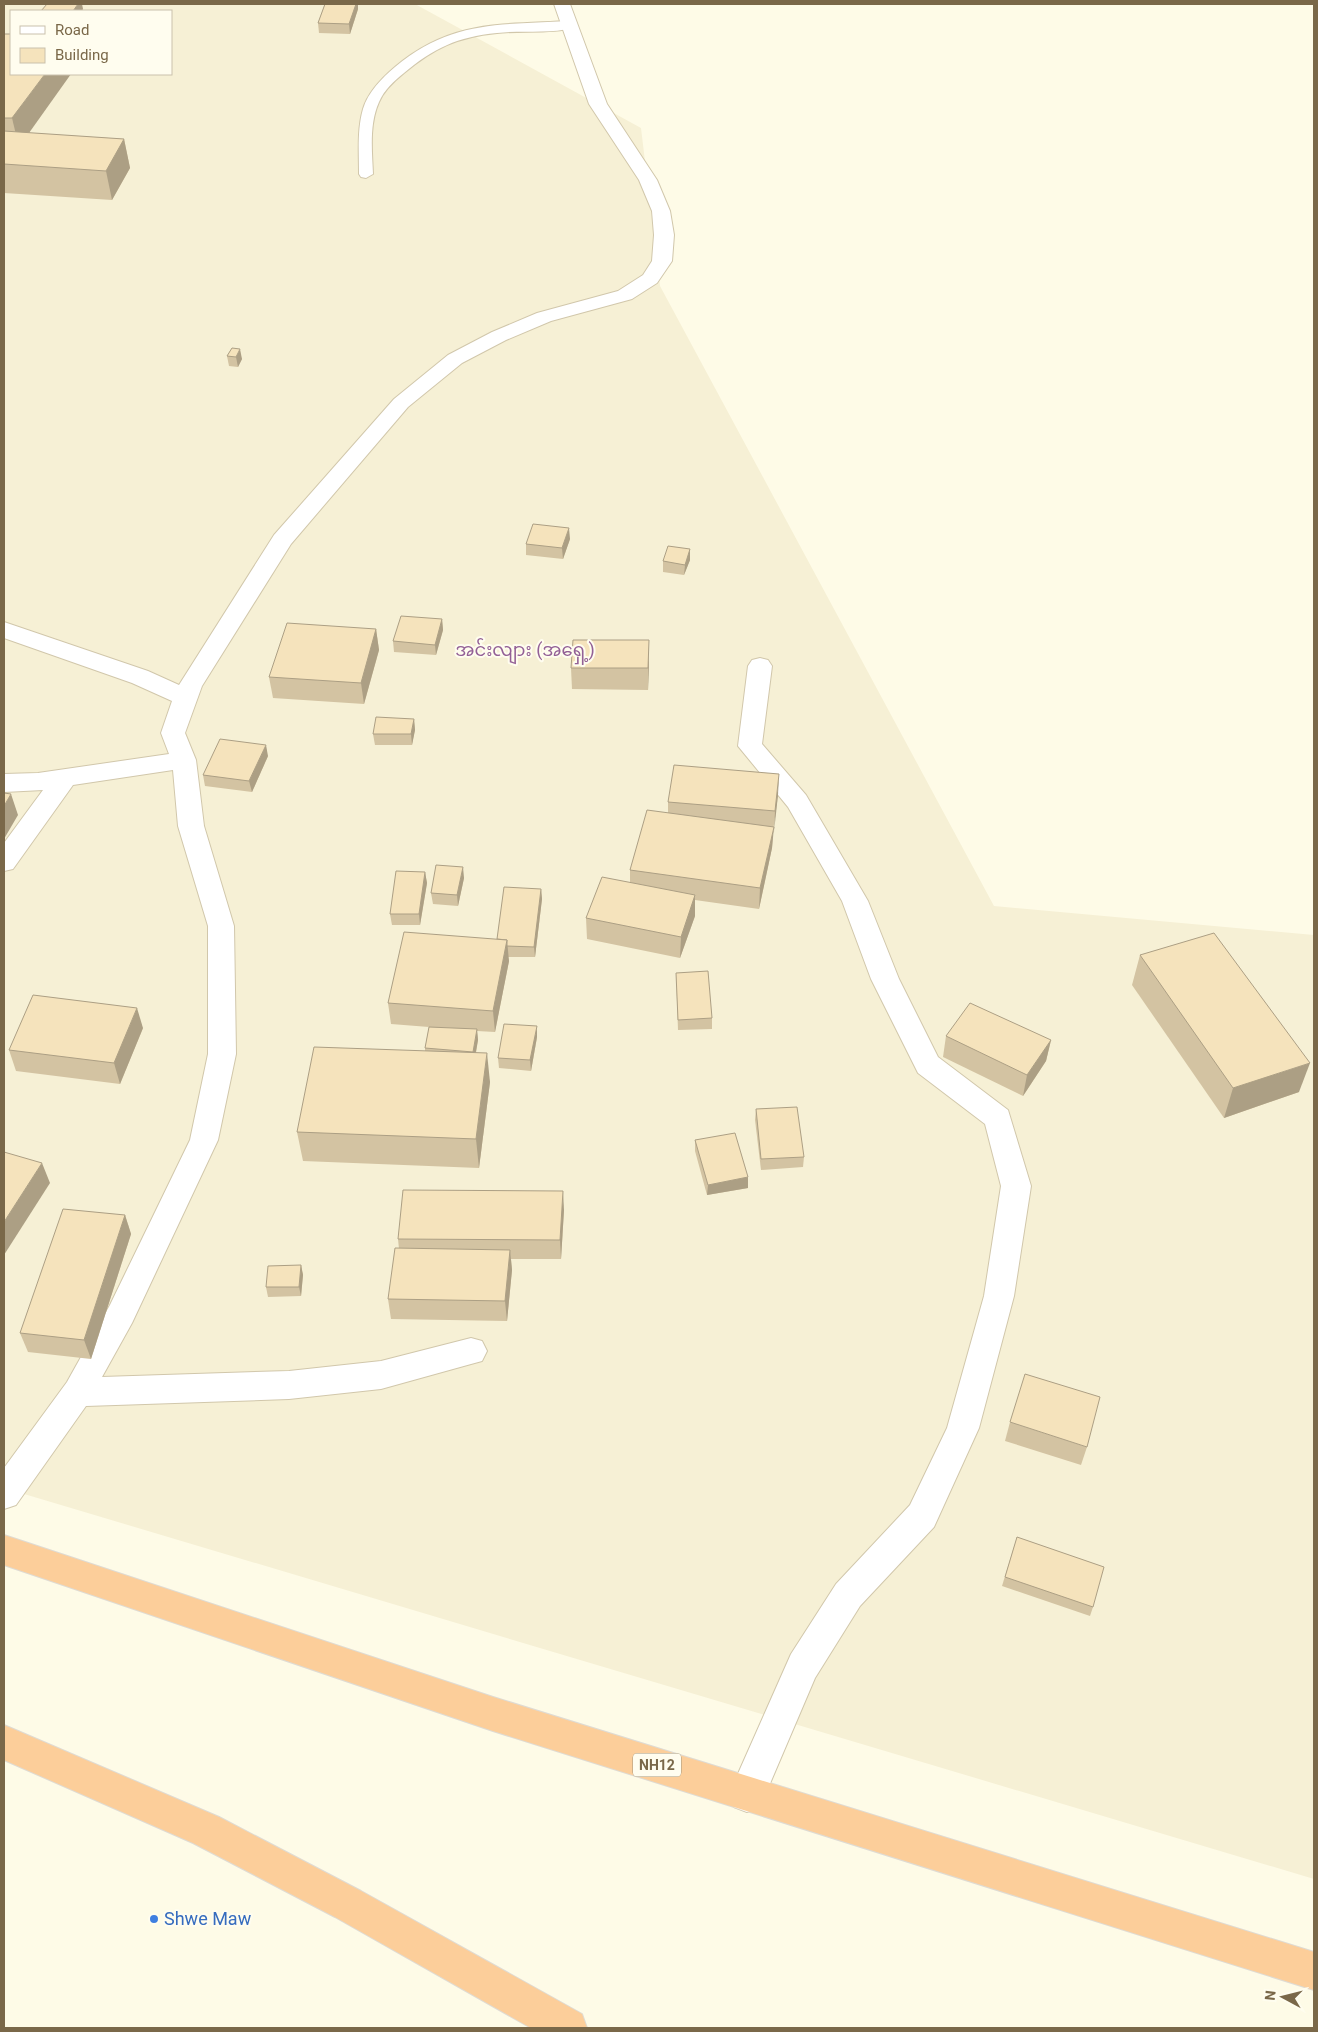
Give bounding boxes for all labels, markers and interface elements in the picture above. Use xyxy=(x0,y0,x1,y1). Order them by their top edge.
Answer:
legend xyxy=(10,10,172,75)
text: Road xyxy=(55,21,89,39)
text: Building xyxy=(55,46,109,64)
district label: အင်းလျား (အရှေ့) xyxy=(455,637,595,665)
road number: NH12 xyxy=(633,1754,681,1776)
place label: Shwe Maw xyxy=(164,1908,252,1929)
marker: Shwe Maw xyxy=(148,1913,160,1925)
north arrow xyxy=(1258,1972,1308,2022)
text: N xyxy=(1262,1990,1279,2001)

